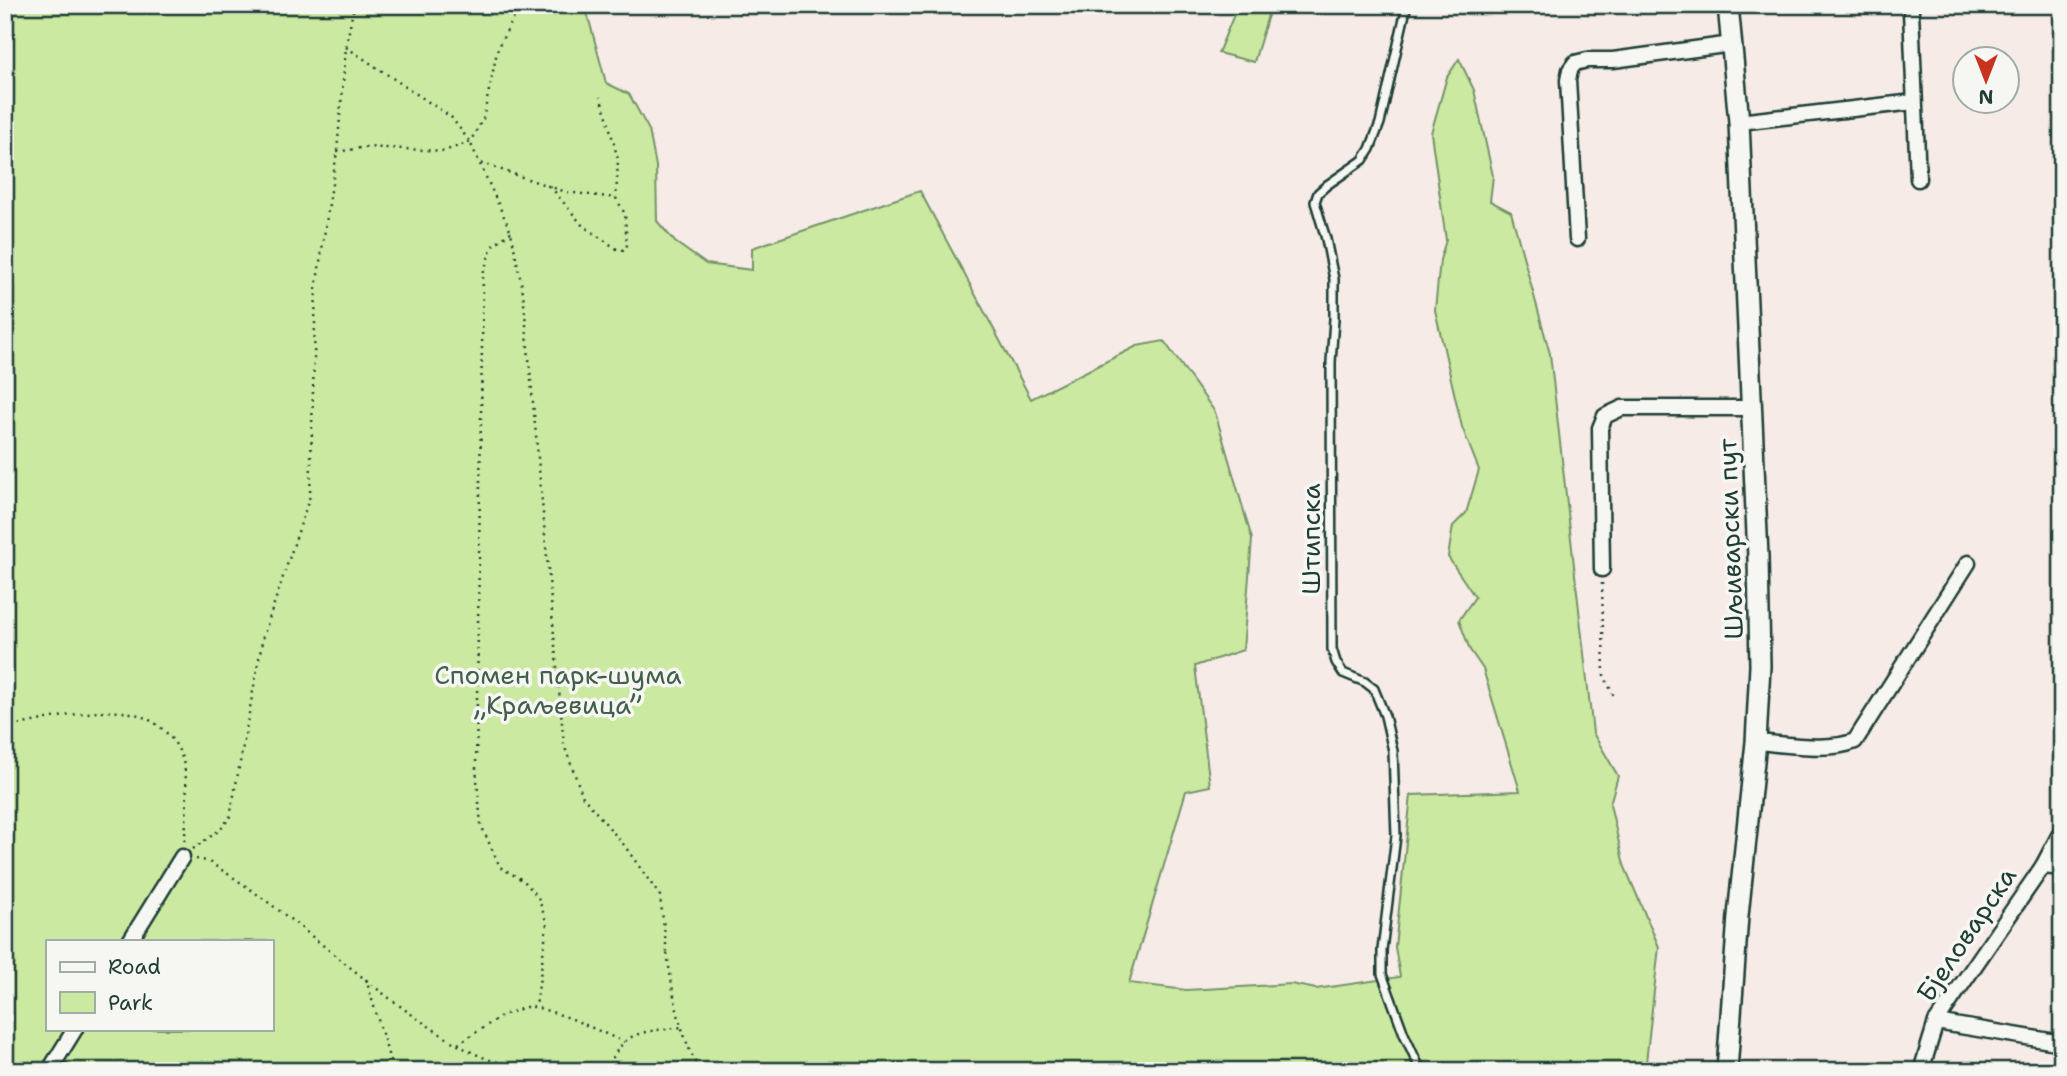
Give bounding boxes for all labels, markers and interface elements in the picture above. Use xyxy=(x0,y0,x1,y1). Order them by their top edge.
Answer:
north arrow xyxy=(1952,46,2022,116)
text: N xyxy=(1978,84,1994,109)
street label: Шљиварски пут xyxy=(1709,437,1751,640)
street label: Штипска xyxy=(1293,483,1328,595)
park label: Спомен парк-шума „Краљевица” xyxy=(434,657,682,722)
street label: Бјеловарска xyxy=(1908,860,2024,1008)
legend xyxy=(46,940,273,1030)
text: Road xyxy=(108,953,161,981)
text: Park xyxy=(108,989,153,1017)

